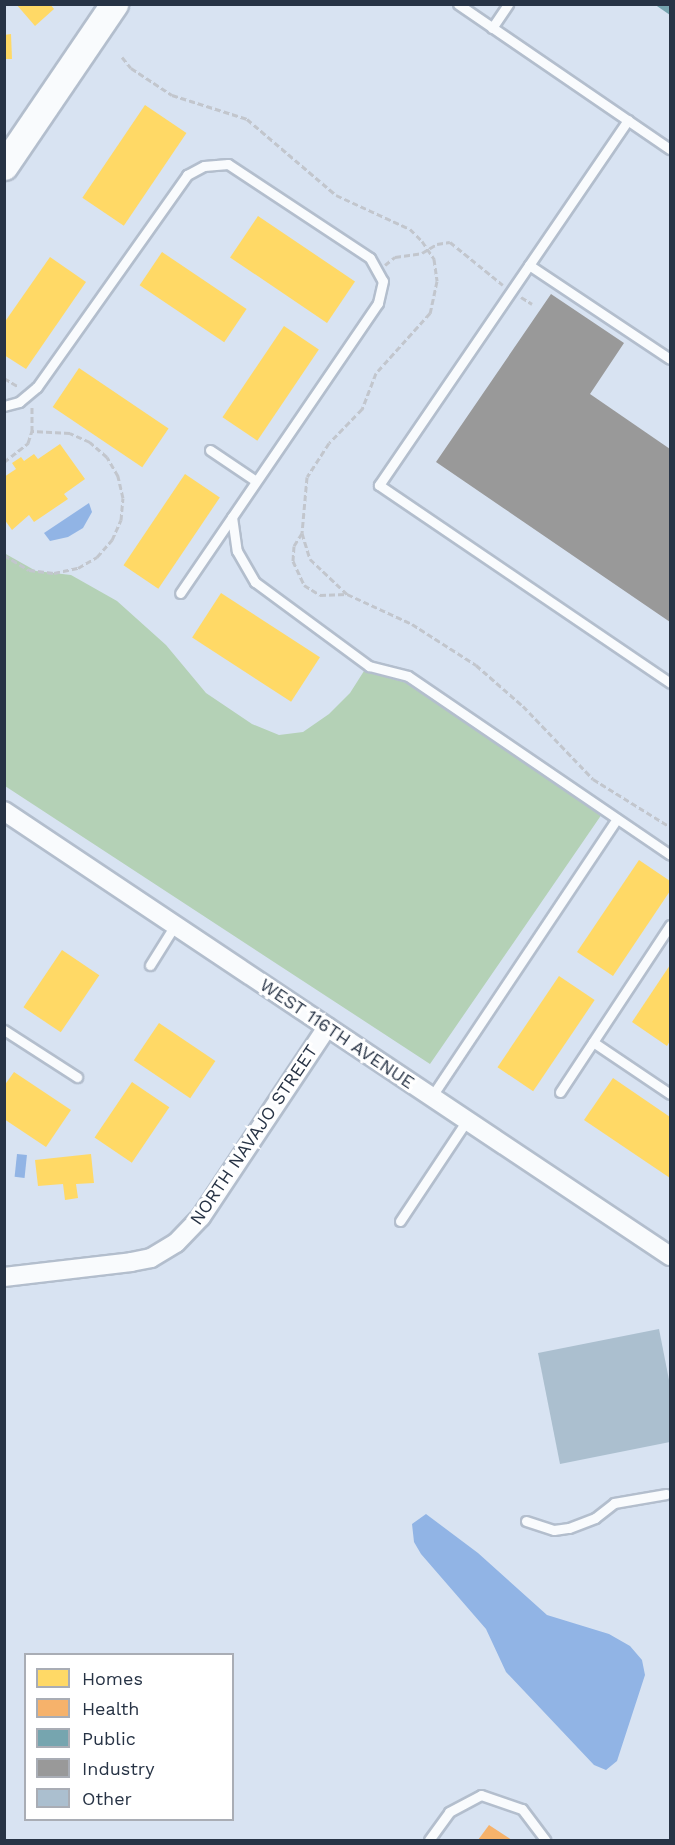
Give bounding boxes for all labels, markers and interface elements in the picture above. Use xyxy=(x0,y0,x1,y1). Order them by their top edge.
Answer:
street label: WEST 116TH AVENUE xyxy=(255,974,419,1094)
street label: NORTH NAVAJO STREET xyxy=(186,1041,322,1229)
legend xyxy=(24,1653,234,1821)
text: Homes xyxy=(82,1668,143,1689)
text: Health xyxy=(82,1698,139,1719)
text: Public xyxy=(82,1728,136,1749)
text: Industry xyxy=(82,1758,154,1779)
text: Other xyxy=(82,1788,132,1809)

